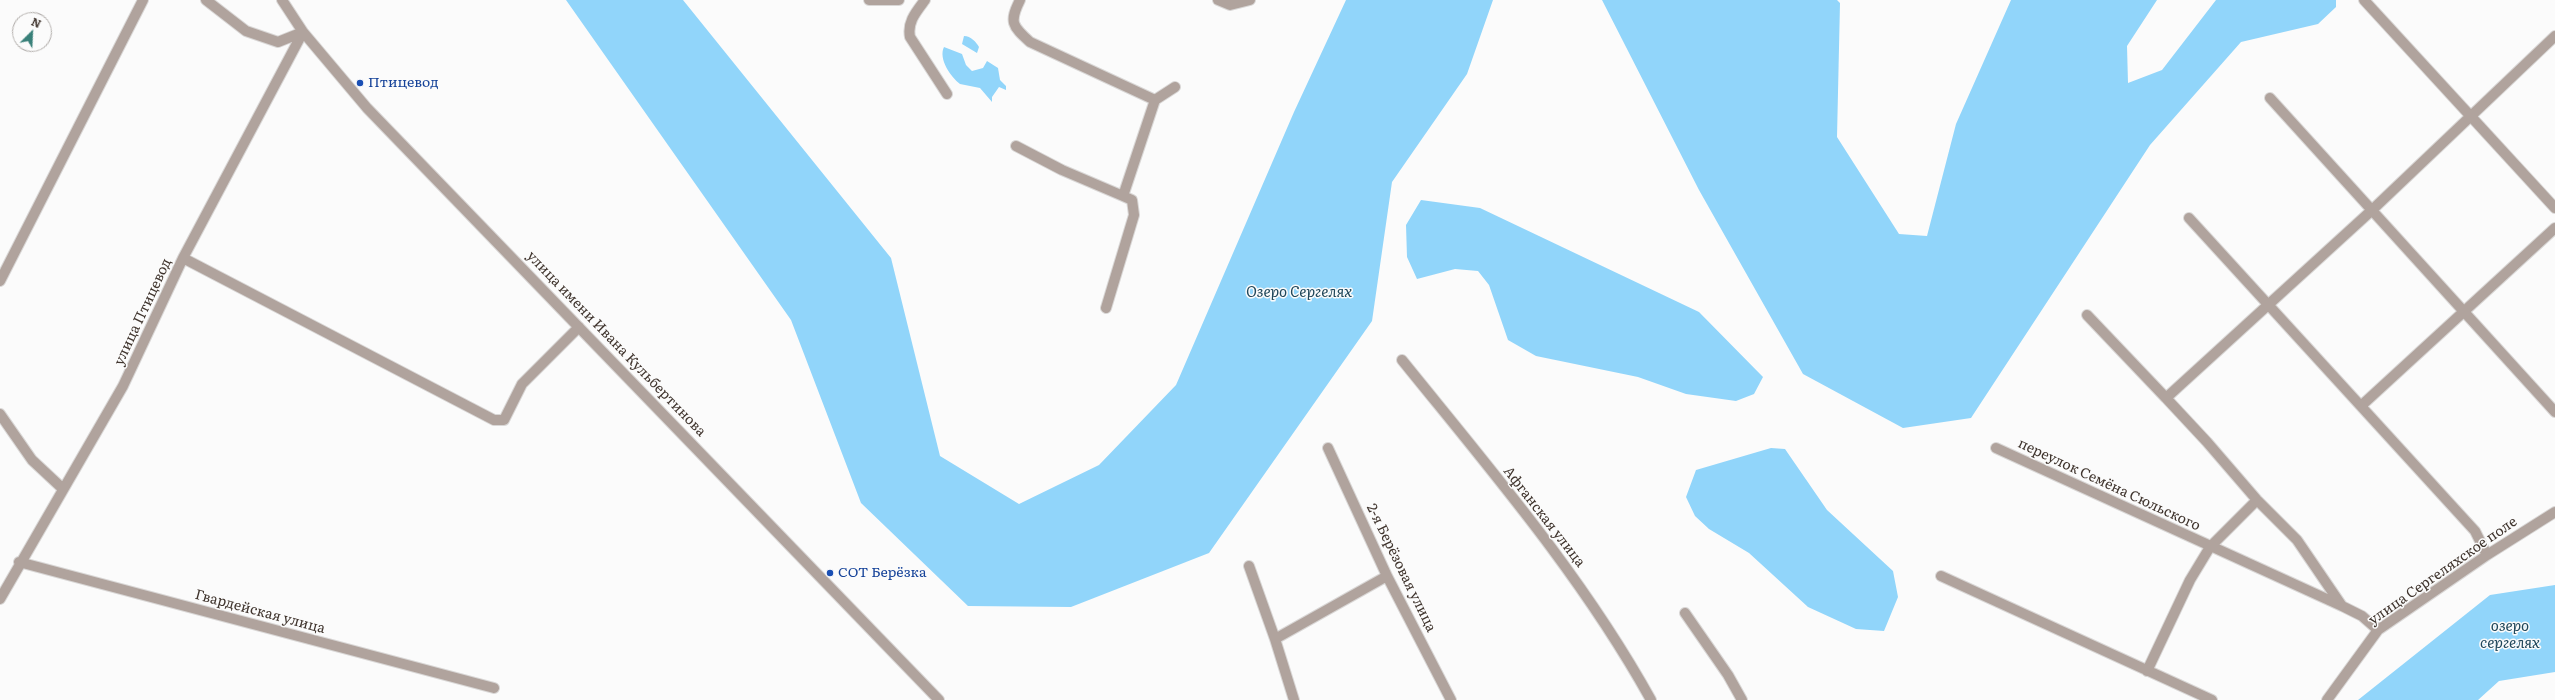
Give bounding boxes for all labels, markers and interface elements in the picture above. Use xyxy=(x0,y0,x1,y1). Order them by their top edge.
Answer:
north arrow xyxy=(12,12,52,52)
text: N xyxy=(29,13,44,31)
place label: Птицевод xyxy=(368,75,439,91)
marker: Птицевод xyxy=(355,78,365,88)
street label: улица имени Ивана Кульбертинова xyxy=(523,248,709,440)
street label: улица Птицевод xyxy=(111,256,175,368)
water label: Озеро Сергелях xyxy=(1246,284,1352,302)
street label: переулок Семёна Сюльского xyxy=(2015,435,2203,535)
street label: Афганская улица xyxy=(1500,463,1588,571)
street label: 2-я Берёзовая улица xyxy=(1363,501,1439,635)
street label: улица Сергеляхское поле xyxy=(2366,513,2520,629)
place label: СОТ Берёзка xyxy=(838,565,927,581)
marker: СОТ Берёзка xyxy=(825,568,835,578)
street label: Гвардейская улица xyxy=(193,587,327,637)
water label: озеро сергелях xyxy=(2480,618,2540,653)

